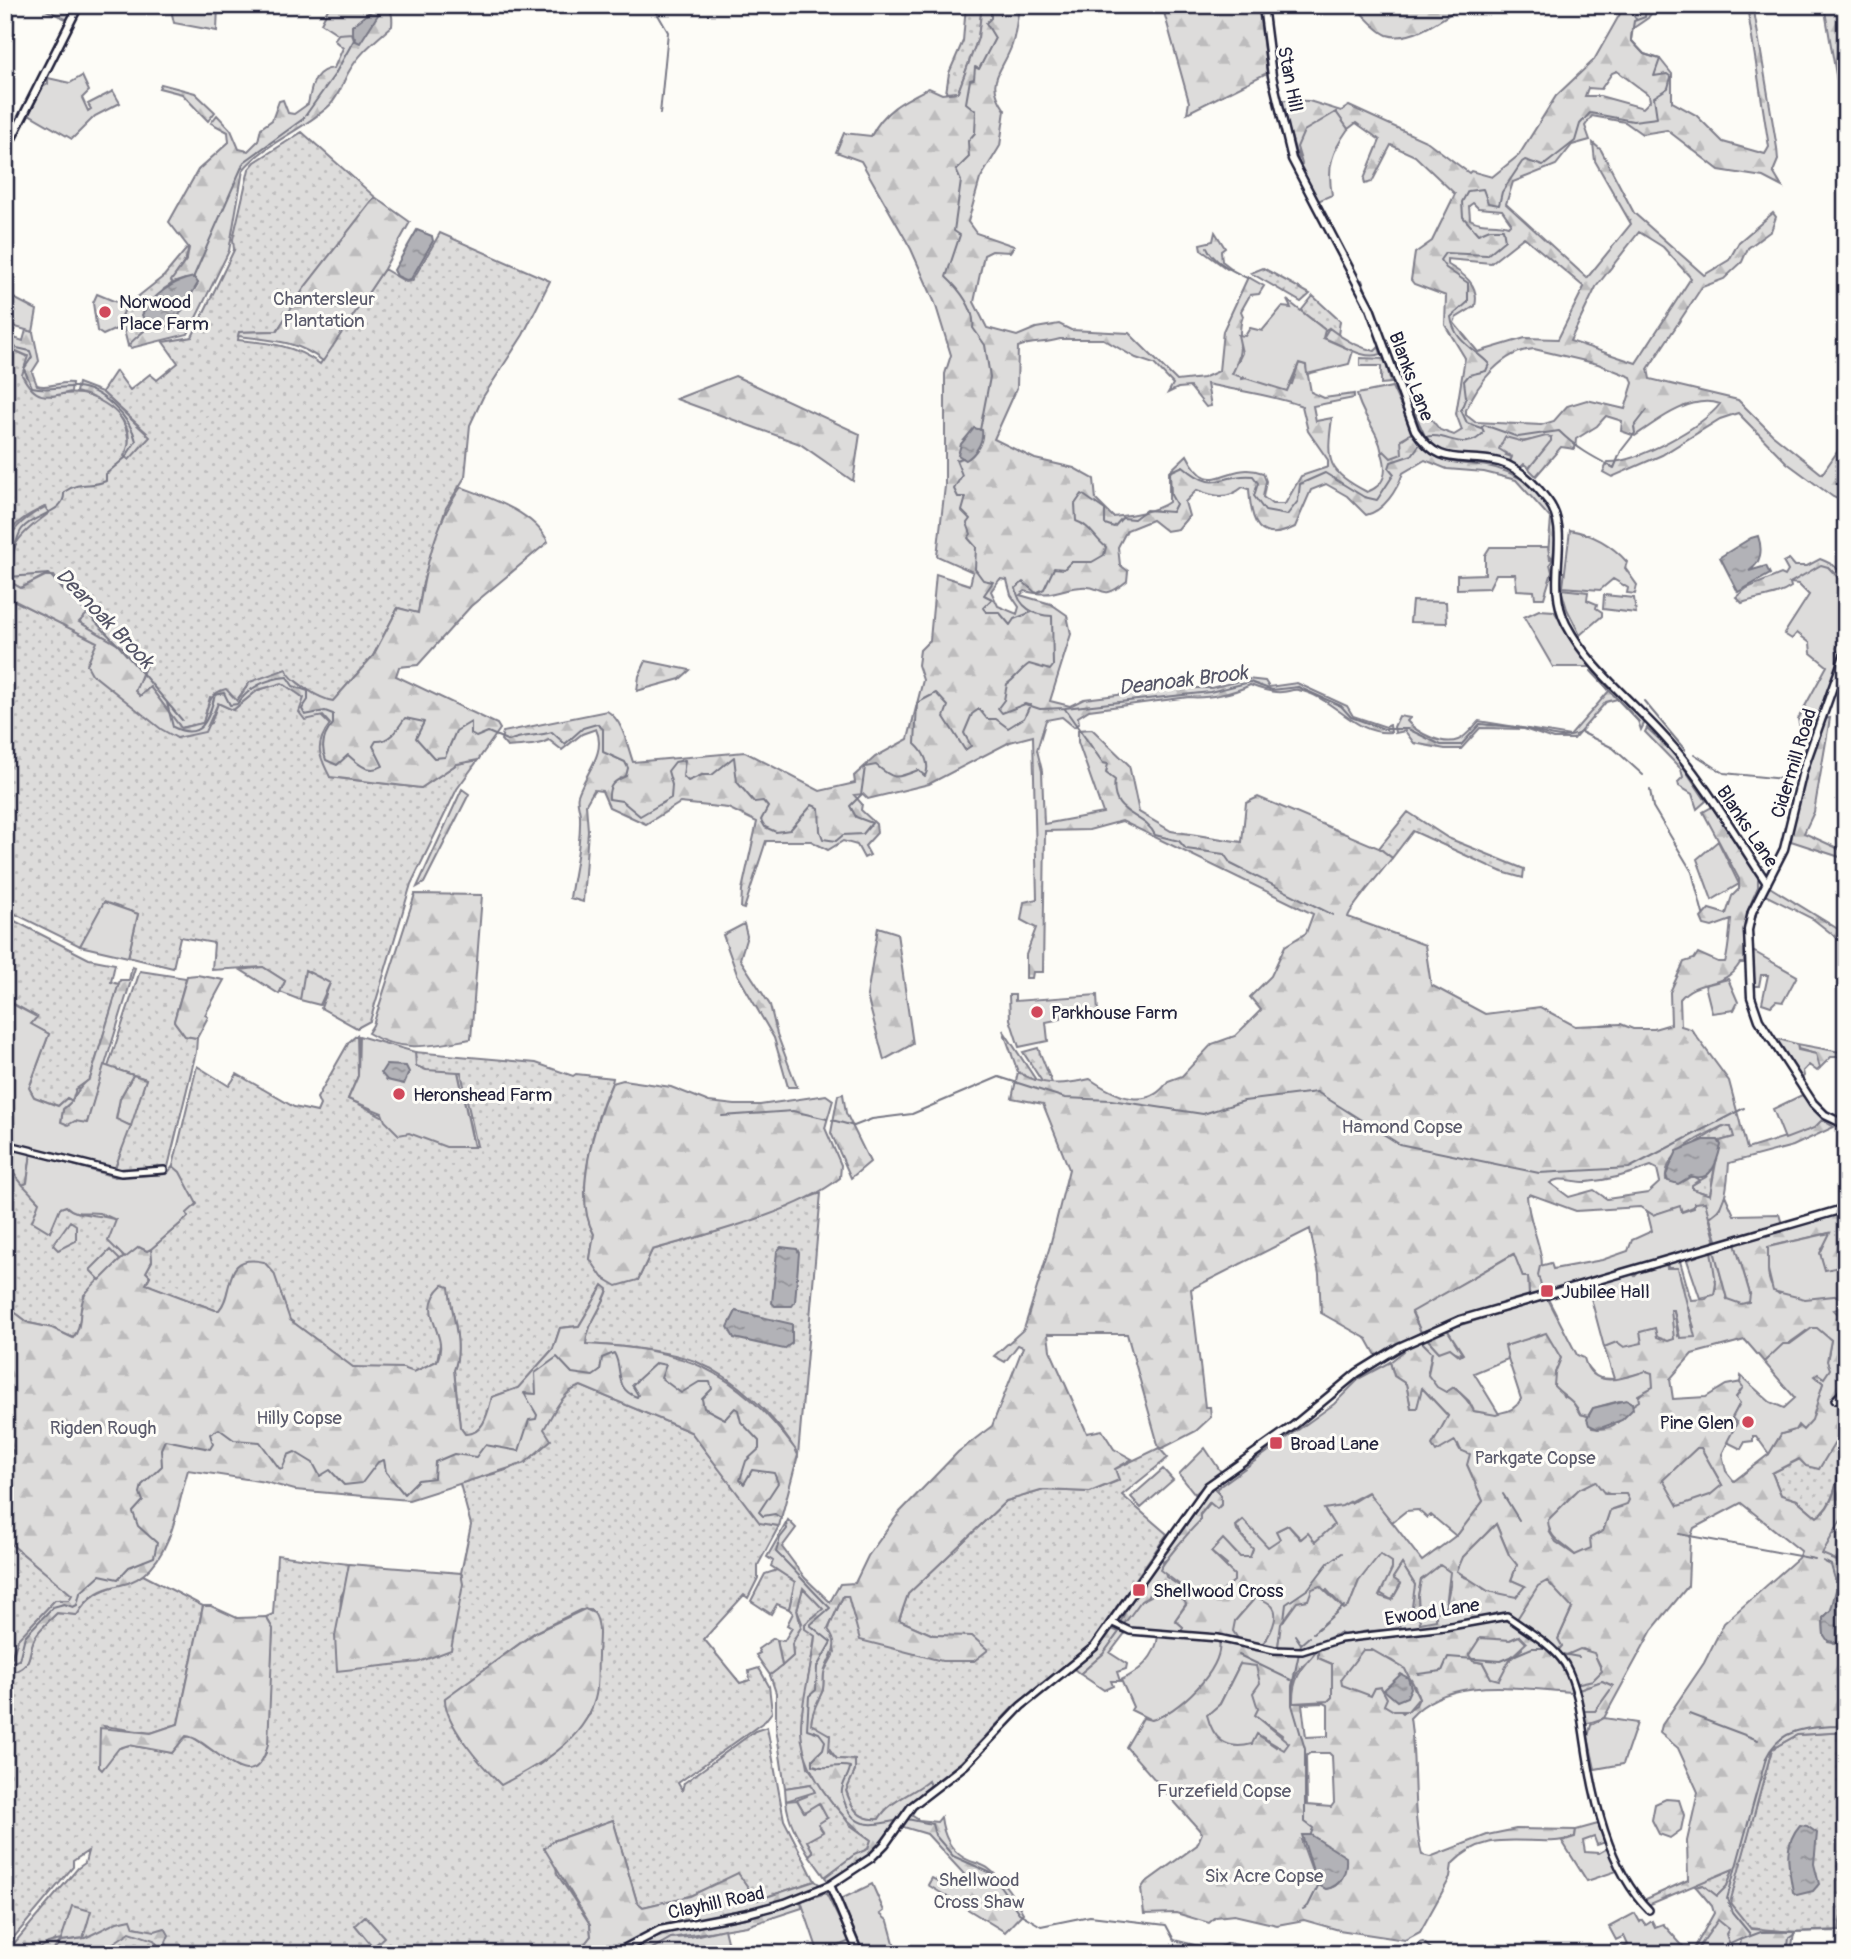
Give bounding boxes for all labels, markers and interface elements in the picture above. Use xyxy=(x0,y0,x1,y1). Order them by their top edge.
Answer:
street label: Stan Hill xyxy=(1272,44,1308,114)
park label: Chantersleur Plantation xyxy=(273,287,375,333)
place label: Norwood Place Farm xyxy=(119,290,209,336)
marker: Norwood Place Farm xyxy=(97,304,113,320)
street label: Blanks Lane xyxy=(1383,328,1439,425)
water label: Deanoak Brook xyxy=(50,562,161,676)
water label: Deanoak Brook xyxy=(1117,659,1251,702)
street label: Cidermill Road xyxy=(1766,705,1822,821)
street label: Blanks Lane xyxy=(1711,781,1784,873)
place label: Parkhouse Farm xyxy=(1051,1001,1178,1025)
marker: Parkhouse Farm xyxy=(1029,1004,1045,1020)
place label: Heronshead Farm xyxy=(413,1083,552,1107)
marker: Heronshead Farm xyxy=(391,1086,407,1102)
park label: Hamond Copse xyxy=(1342,1115,1463,1139)
place label: Jubilee Hall xyxy=(1561,1280,1650,1304)
marker: Jubilee Hall xyxy=(1539,1283,1555,1299)
park label: Hilly Copse xyxy=(256,1406,342,1430)
place label: Pine Glen xyxy=(1659,1411,1734,1435)
marker: Pine Glen xyxy=(1740,1414,1756,1430)
park label: Rigden Rough xyxy=(50,1416,156,1440)
place label: Broad Lane xyxy=(1290,1432,1379,1456)
marker: Broad Lane xyxy=(1268,1435,1284,1451)
park label: Parkgate Copse xyxy=(1474,1446,1596,1470)
place label: Shellwood Cross xyxy=(1153,1579,1284,1603)
marker: Shellwood Cross xyxy=(1131,1582,1147,1598)
street label: Ewood Lane xyxy=(1383,1593,1482,1631)
park label: Furzefield Copse xyxy=(1157,1779,1292,1803)
park label: Six Acre Copse xyxy=(1205,1864,1324,1888)
park label: Shellwood Cross Shaw xyxy=(933,1868,1025,1914)
street label: Clayhill Road xyxy=(666,1881,767,1925)

